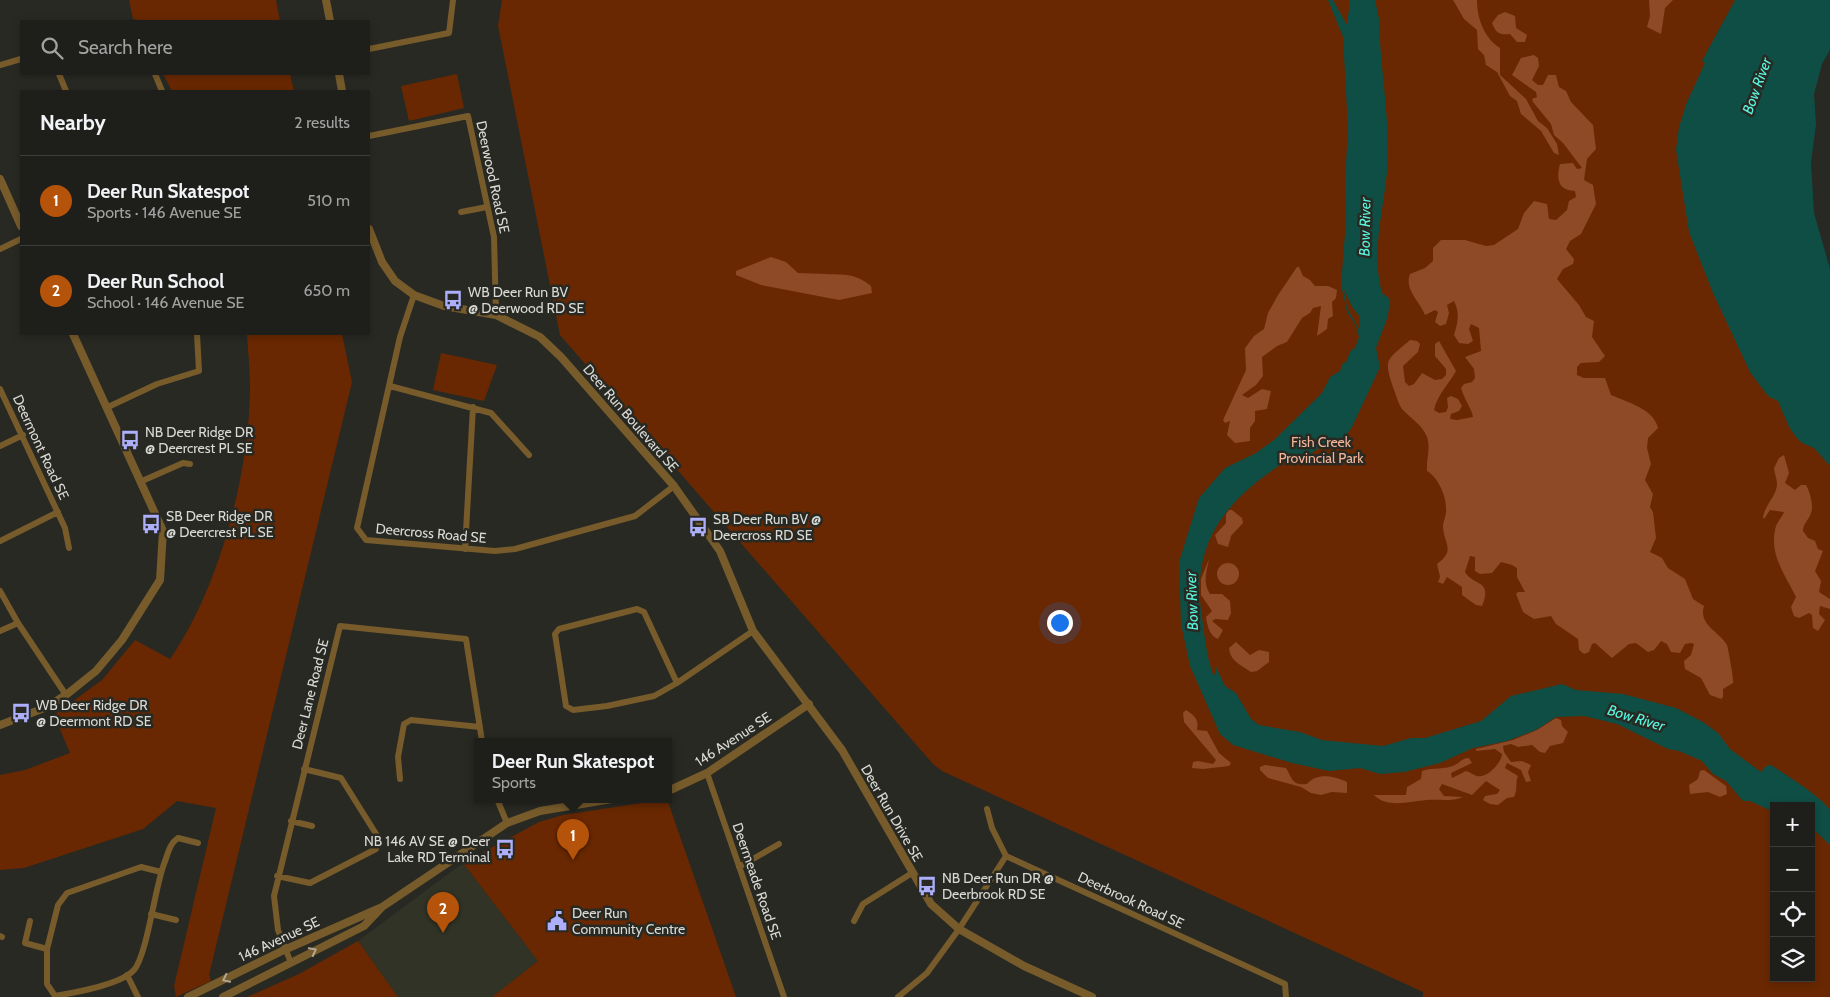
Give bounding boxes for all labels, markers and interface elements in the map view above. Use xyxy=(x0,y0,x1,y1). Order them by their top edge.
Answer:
search box xyxy=(20,20,370,75)
icon: search xyxy=(38,34,66,62)
text: Search here xyxy=(78,36,172,59)
water label: Bow River xyxy=(1739,54,1776,117)
text: Nearby xyxy=(40,110,106,135)
text: 2 results xyxy=(294,113,350,132)
street label: Deerwood Road SE xyxy=(472,119,514,235)
text: Deer Run Skatespot xyxy=(87,180,249,203)
text: 1 xyxy=(53,191,59,210)
text: 510 m xyxy=(307,191,350,210)
water label: Bow River xyxy=(1355,196,1375,256)
text: Sports · 146 Avenue SE xyxy=(87,203,242,222)
text: Deer Run School xyxy=(87,270,224,293)
text: 2 xyxy=(52,281,60,300)
text: 650 m xyxy=(303,281,350,300)
place label: WB Deer Run BV @ Deerwood RD SE xyxy=(468,283,585,317)
bus stop icon: WB Deer Run BV @ Deerwood RD SE xyxy=(442,289,464,311)
text: School · 146 Avenue SE xyxy=(87,293,244,312)
street label: Deer Run Boulevard SE xyxy=(579,360,683,476)
street label: Deermont Road SE xyxy=(9,392,73,503)
place label: NB Deer Ridge DR @ Deercrest PL SE xyxy=(145,423,254,457)
bus stop icon: NB Deer Ridge DR @ Deercrest PL SE xyxy=(119,429,141,451)
park label: Fish Creek Provincial Park xyxy=(1278,433,1364,467)
place label: SB Deer Ridge DR @ Deercrest PL SE xyxy=(166,507,274,541)
place label: SB Deer Run BV @ Deercross RD SE xyxy=(713,510,821,544)
bus stop icon: SB Deer Ridge DR @ Deercrest PL SE xyxy=(140,513,162,535)
bus stop icon: SB Deer Run BV @ Deercross RD SE xyxy=(687,516,709,538)
street label: Deercross Road SE xyxy=(375,519,487,547)
water label: Bow River xyxy=(1182,570,1202,631)
your location xyxy=(1047,610,1073,636)
street label: Deer Lane Road SE xyxy=(288,637,332,751)
place label: WB Deer Ridge DR @ Deermont RD SE xyxy=(36,696,152,730)
water label: Bow River xyxy=(1605,701,1668,736)
bus stop icon: WB Deer Ridge DR @ Deermont RD SE xyxy=(10,702,32,724)
street label: 146 Avenue SE xyxy=(692,708,775,770)
popup xyxy=(474,738,672,803)
text: Deer Run Skatespot xyxy=(492,750,654,773)
street label: Deer Run Drive SE xyxy=(857,761,927,865)
text: Sports xyxy=(492,773,536,792)
map controls xyxy=(1770,802,1815,982)
button: + xyxy=(1770,802,1815,847)
pin: 1 xyxy=(557,819,589,860)
street label: Deermeade Road SE xyxy=(729,820,786,942)
place label: NB 146 AV SE @ Deer Lake RD Terminal xyxy=(364,832,491,866)
bus stop icon: NB 146 AV SE @ Deer Lake RD Terminal xyxy=(494,838,516,860)
button: − xyxy=(1770,847,1815,892)
street label: Deerbrook Road SE xyxy=(1075,868,1187,933)
place label: NB Deer Run DR @ Deerbrook RD SE xyxy=(942,869,1054,903)
bus stop icon: NB Deer Run DR @ Deerbrook RD SE xyxy=(916,875,938,897)
pin: 2 xyxy=(427,892,459,933)
button: locate xyxy=(1770,892,1815,937)
place label: Deer Run Community Centre xyxy=(572,904,685,938)
public building icon: Deer Run Community Centre xyxy=(546,910,568,932)
street label: 146 Avenue SE xyxy=(236,912,323,966)
button: layers xyxy=(1770,937,1815,982)
one-way arrow xyxy=(308,947,317,957)
one-way arrow xyxy=(222,972,231,983)

